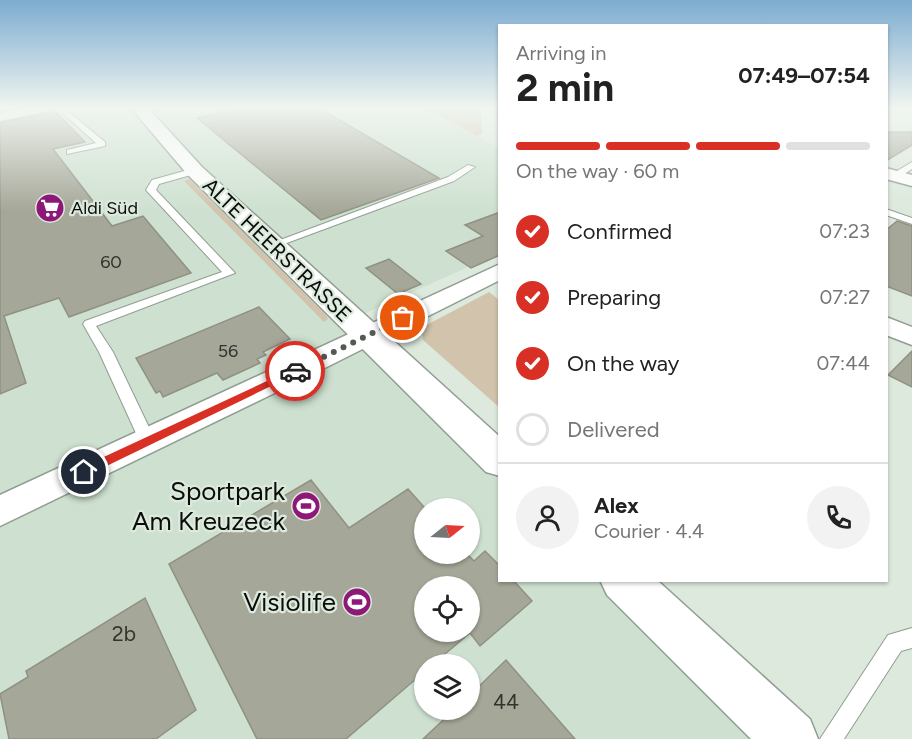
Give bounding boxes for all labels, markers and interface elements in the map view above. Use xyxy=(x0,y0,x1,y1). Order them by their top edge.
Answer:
text: Arriving in xyxy=(516,41,606,65)
text: 07:49–07:54 xyxy=(738,62,870,89)
text: 2 min xyxy=(516,64,614,111)
text: On the way · 60 m xyxy=(516,159,679,183)
street label: ALTE HEERSTRASSE xyxy=(198,172,357,327)
supermarket icon: Aldi Süd xyxy=(34,192,66,224)
place label: Aldi Süd xyxy=(71,197,138,219)
icon: check xyxy=(516,215,549,248)
text: Confirmed xyxy=(567,218,672,245)
text: 07:23 xyxy=(819,219,870,243)
house number: 60 xyxy=(100,251,122,273)
icon: check xyxy=(516,281,549,314)
text: Preparing xyxy=(567,284,661,311)
text: 07:27 xyxy=(819,285,870,309)
pin xyxy=(377,292,428,343)
icon: bag xyxy=(386,301,419,334)
house number: 56 xyxy=(218,340,238,362)
courier xyxy=(265,341,325,401)
icon: check xyxy=(516,347,549,380)
text: On the way xyxy=(567,350,679,377)
text: 07:44 xyxy=(817,351,870,375)
icon: car xyxy=(279,355,312,388)
text: Delivered xyxy=(567,416,660,443)
pin xyxy=(58,446,109,497)
icon: home xyxy=(67,455,100,488)
place label: Sportpark Am Kreuzeck xyxy=(132,475,285,537)
button: person xyxy=(516,486,579,549)
button: phone xyxy=(807,486,870,549)
sports icon: Sportpark Am Kreuzeck xyxy=(290,490,322,522)
text: Alex xyxy=(594,492,639,519)
north arrow xyxy=(414,498,480,564)
map controls xyxy=(414,498,480,720)
text: Courier · 4.4 xyxy=(594,519,704,543)
button: locate xyxy=(414,576,480,642)
place label: Visiolife xyxy=(243,586,336,618)
sports icon: Visiolife xyxy=(341,586,373,618)
house number: 2b xyxy=(112,621,136,646)
button: layers xyxy=(414,654,480,720)
house number: 44 xyxy=(493,689,519,714)

